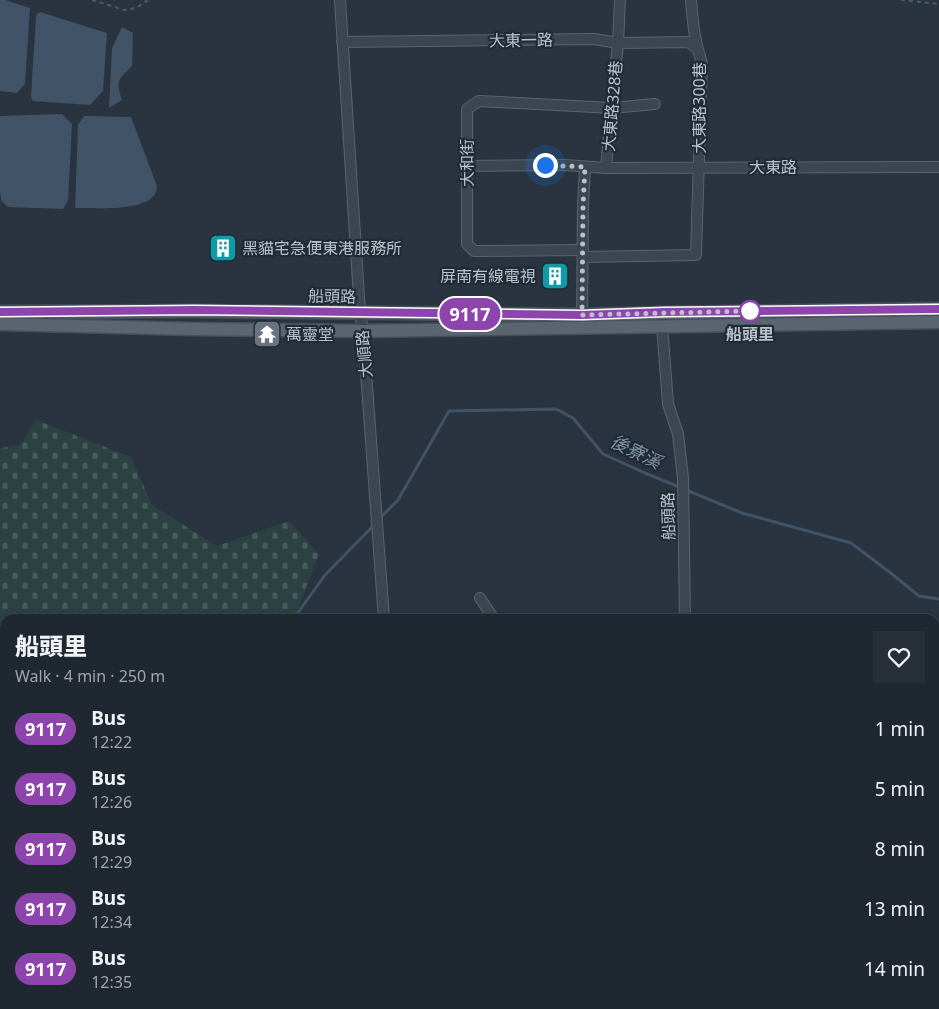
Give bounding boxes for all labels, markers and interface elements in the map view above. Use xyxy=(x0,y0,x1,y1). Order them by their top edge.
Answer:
street label: 大東一路 xyxy=(489,28,553,52)
street label: 大東路328巷 xyxy=(597,59,627,153)
street label: 大東路300巷 xyxy=(688,62,710,154)
street label: 大和街 xyxy=(456,139,478,187)
your location xyxy=(533,153,558,178)
street label: 大東路 xyxy=(749,156,797,178)
building icon: 黑貓宅急便東港服務所 xyxy=(208,233,238,263)
place label: 黑貓宅急便東港服務所 xyxy=(242,237,402,259)
building icon: 屏南有線電視 xyxy=(540,261,570,291)
place label: 屏南有線電視 xyxy=(440,265,536,287)
street label: 船頭路 xyxy=(308,285,356,307)
line badge: 9117 xyxy=(435,298,505,330)
marker: 船頭里 xyxy=(739,300,761,322)
text: 9117 xyxy=(449,302,491,326)
temple icon: 萬靈堂 xyxy=(252,319,282,349)
place label: 萬靈堂 xyxy=(286,323,334,345)
place label: 船頭里 xyxy=(726,323,774,345)
street label: 大順路 xyxy=(351,329,377,379)
water label: 後寮溪 xyxy=(606,428,668,475)
street label: 船頭路 xyxy=(657,492,679,540)
text: 船頭里 xyxy=(15,629,87,662)
button: heart xyxy=(873,631,925,683)
text: Walk · 4 min · 250 m xyxy=(15,665,165,687)
text: Bus xyxy=(91,705,126,731)
text: 1 min xyxy=(875,716,925,742)
text: 9117 xyxy=(25,717,66,741)
text: 12:22 xyxy=(91,731,132,753)
text: Bus xyxy=(91,765,126,791)
text: 5 min xyxy=(875,776,925,802)
text: 9117 xyxy=(25,777,66,801)
text: 12:26 xyxy=(91,791,132,813)
text: Bus xyxy=(91,825,126,851)
text: 8 min xyxy=(875,836,925,862)
text: 9117 xyxy=(25,837,66,861)
text: 12:29 xyxy=(91,851,132,873)
text: Bus xyxy=(91,885,126,911)
text: 13 min xyxy=(864,896,925,922)
text: 9117 xyxy=(25,897,66,921)
text: 12:34 xyxy=(91,911,132,933)
text: Bus xyxy=(91,945,126,971)
text: 14 min xyxy=(864,956,925,982)
text: 9117 xyxy=(25,957,66,981)
text: 12:35 xyxy=(91,971,132,993)

